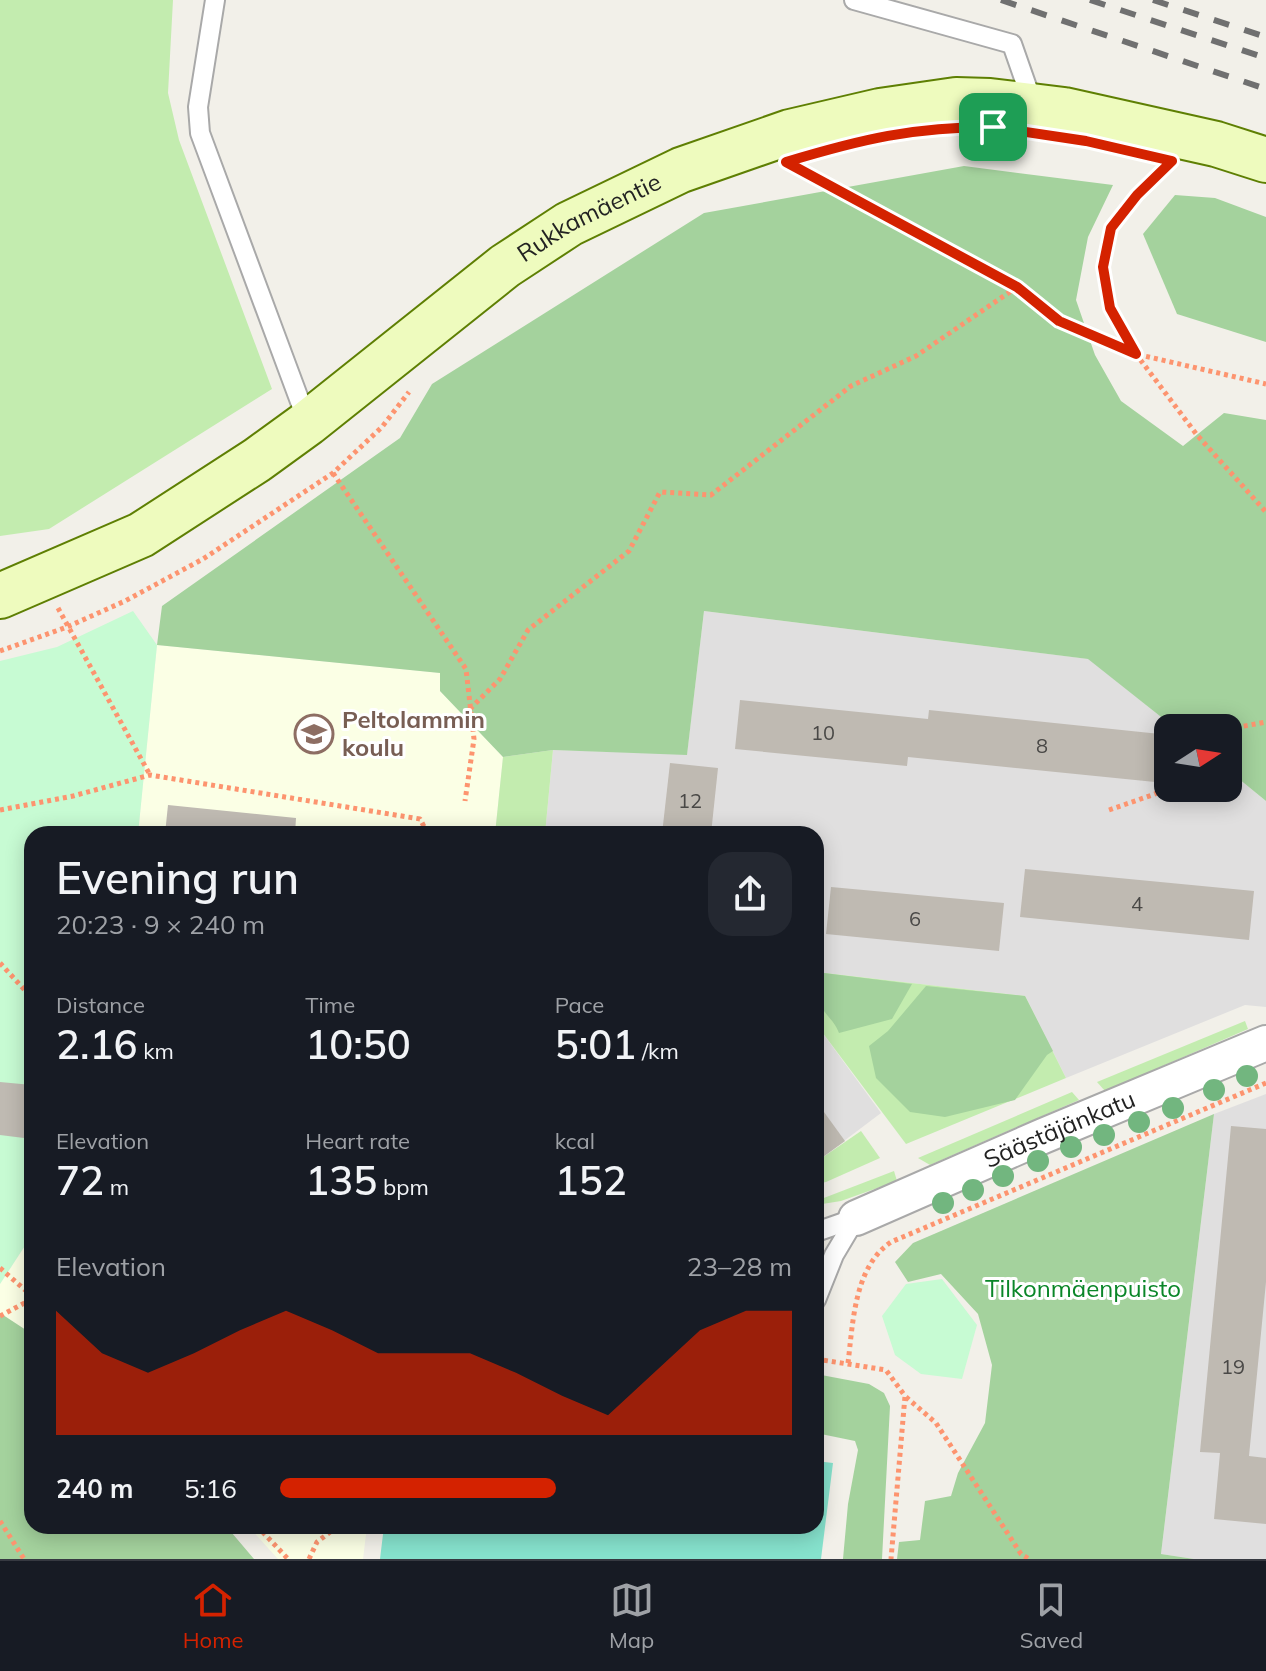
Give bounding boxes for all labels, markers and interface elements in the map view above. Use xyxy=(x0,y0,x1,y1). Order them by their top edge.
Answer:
pin xyxy=(959,93,1027,161)
icon: arrive xyxy=(971,105,1015,149)
street label: Rukkamäentie xyxy=(511,166,666,268)
place label: Peltolammin koulu xyxy=(342,704,485,762)
school or university icon: Peltolammin koulu xyxy=(293,713,335,755)
north arrow xyxy=(1154,714,1242,802)
map controls xyxy=(1154,714,1242,802)
house number: 10 xyxy=(811,720,835,745)
house number: 8 xyxy=(1036,733,1048,758)
house number: 12 xyxy=(678,788,702,813)
text: Evening run xyxy=(56,850,299,905)
button: share xyxy=(708,852,792,936)
house number: 4 xyxy=(1131,891,1143,916)
house number: 6 xyxy=(909,906,921,931)
text: 20:23 · 9 × 240 m xyxy=(56,908,265,941)
text: Distance xyxy=(56,991,145,1019)
text: Time xyxy=(305,991,355,1019)
text: Pace xyxy=(555,991,604,1019)
text: 2.16 xyxy=(56,1019,137,1069)
text: 10:50 xyxy=(305,1019,411,1069)
text: 5:01 xyxy=(555,1019,636,1069)
text: km xyxy=(137,1037,174,1065)
text: /km xyxy=(636,1037,679,1065)
street label: Säästäjänkatu xyxy=(979,1083,1139,1174)
text: Elevation xyxy=(56,1127,149,1155)
text: Heart rate xyxy=(305,1127,410,1155)
text: kcal xyxy=(555,1127,595,1155)
text: 72 xyxy=(56,1155,104,1205)
text: 135 xyxy=(305,1155,377,1205)
text: 152 xyxy=(555,1155,627,1205)
text: m xyxy=(104,1173,129,1201)
text: bpm xyxy=(377,1173,429,1201)
text: Elevation xyxy=(56,1250,166,1283)
text: 23–28 m xyxy=(687,1250,792,1283)
park label: Tilkonmäenpuisto xyxy=(985,1273,1181,1303)
house number: 19 xyxy=(1221,1354,1245,1379)
text: 240 m xyxy=(56,1472,133,1505)
text: 5:16 xyxy=(184,1472,237,1505)
tab: Home xyxy=(183,1578,243,1654)
tab: Map xyxy=(609,1578,654,1654)
tab: Saved xyxy=(1020,1578,1083,1654)

